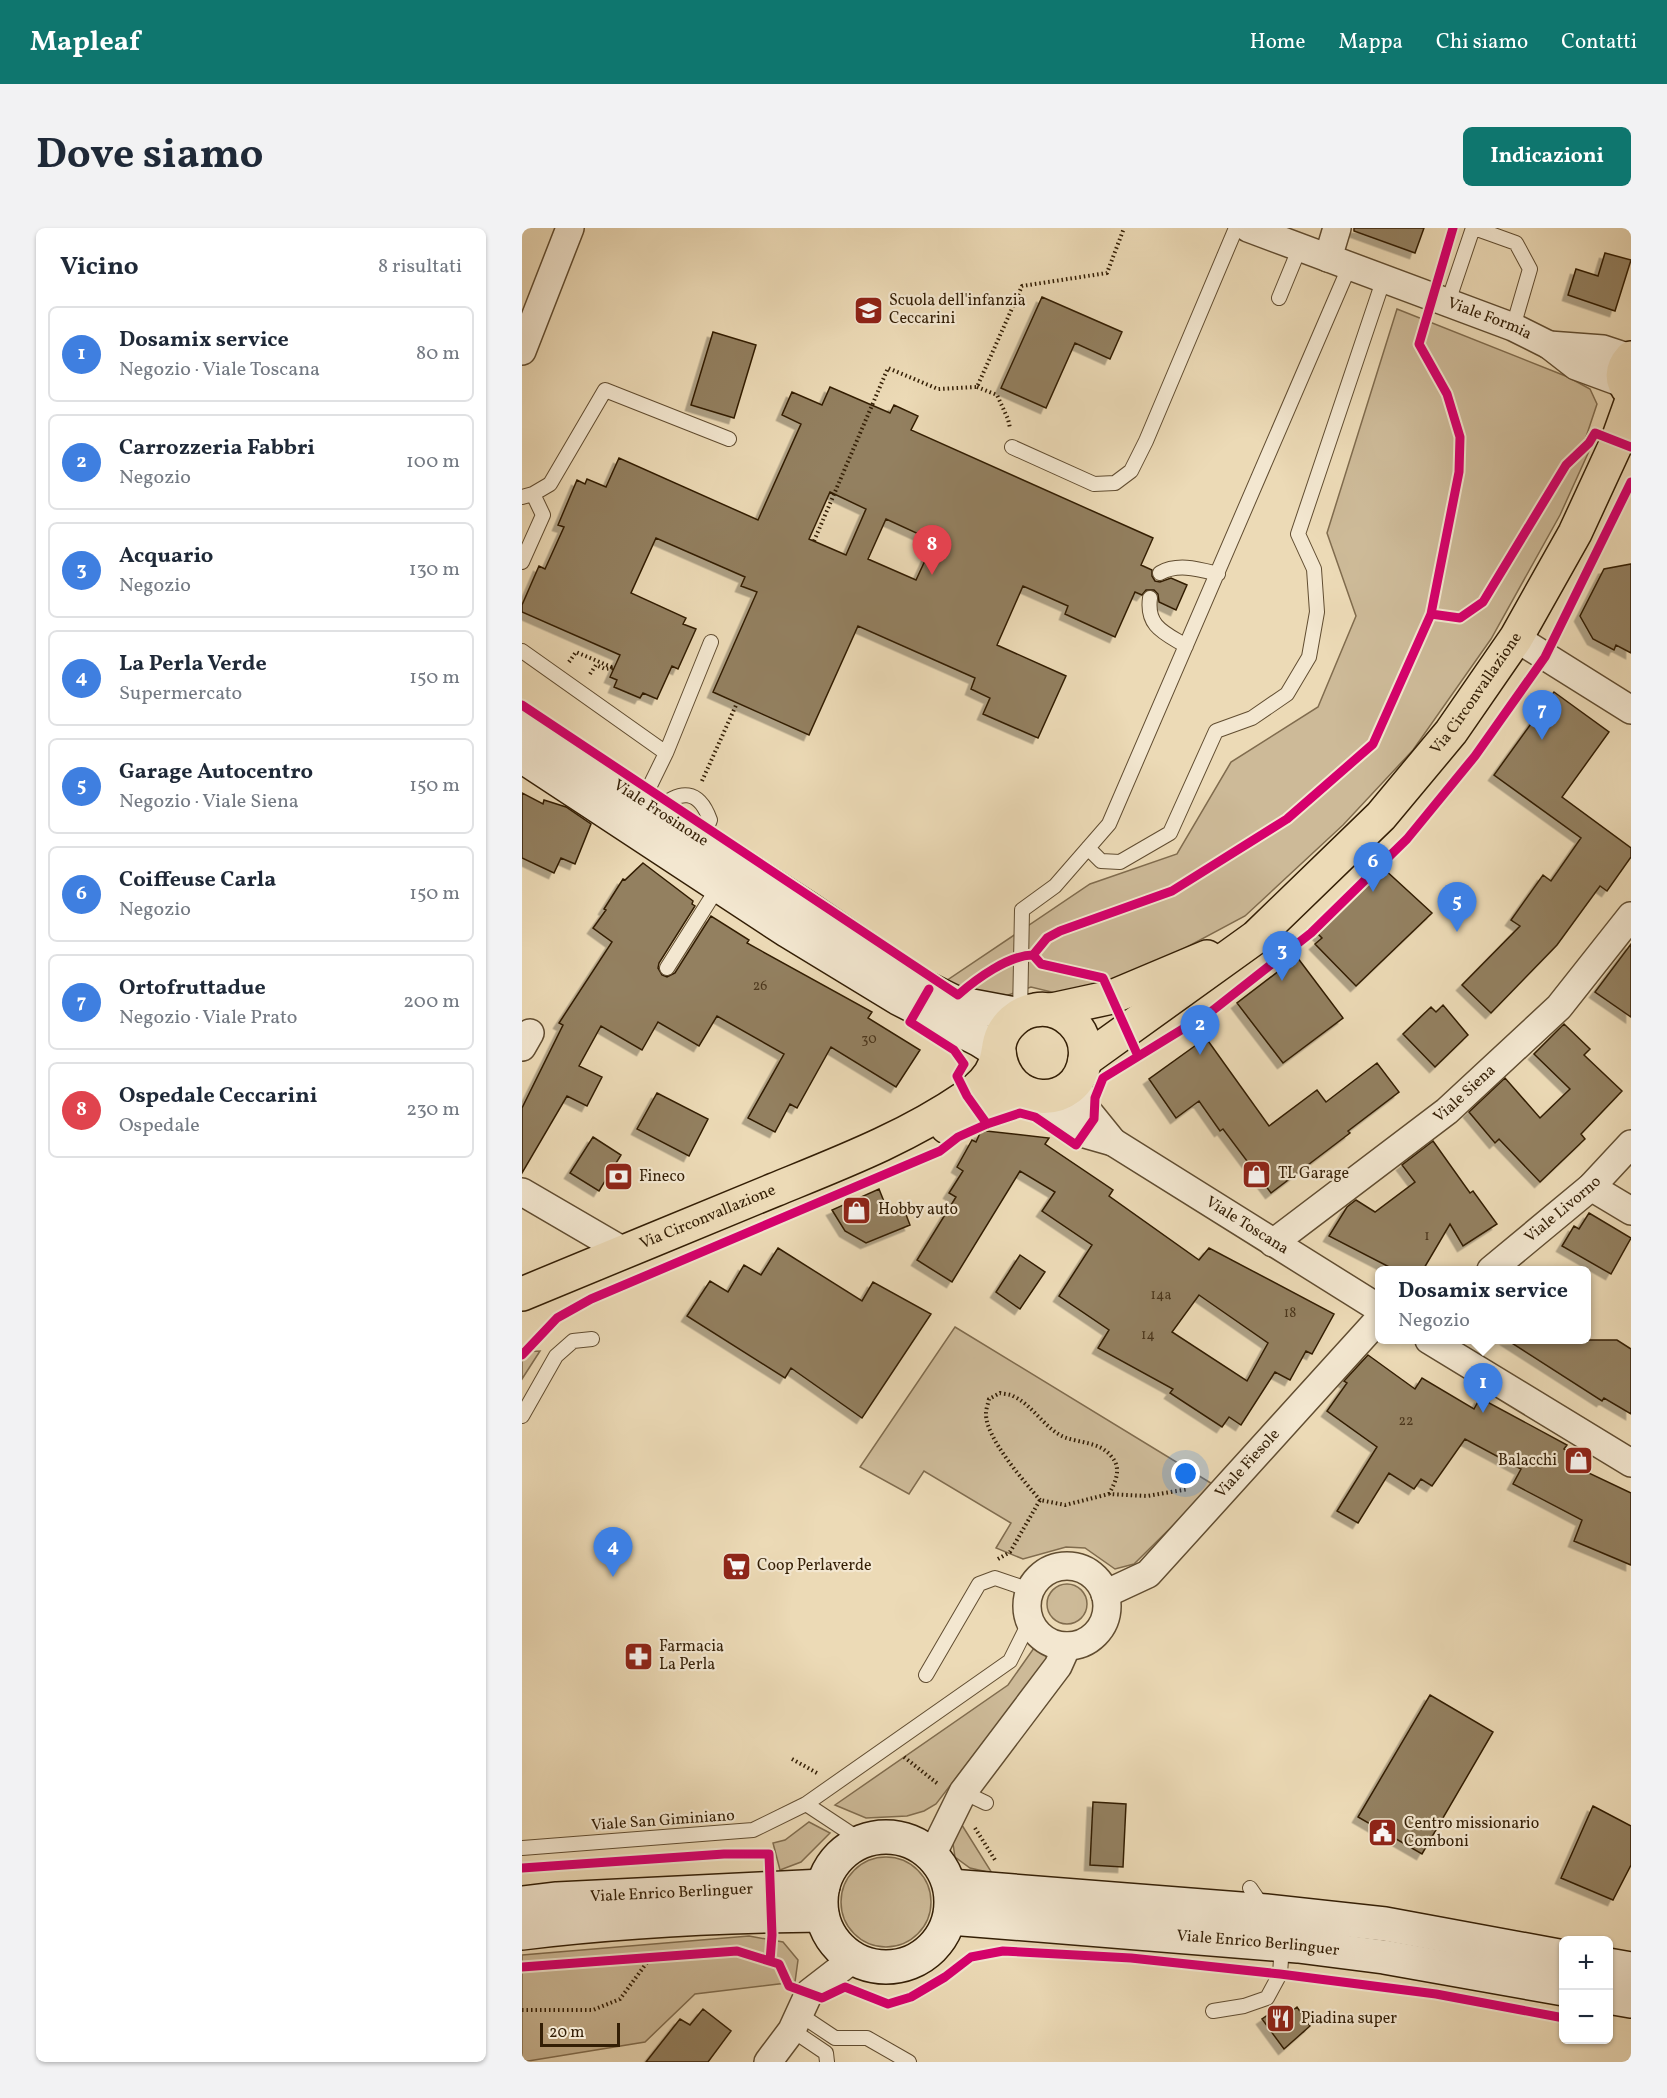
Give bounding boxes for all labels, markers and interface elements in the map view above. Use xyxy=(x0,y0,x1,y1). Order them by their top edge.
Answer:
text: Mapleaf xyxy=(30,23,140,62)
text: Home xyxy=(1250,28,1305,57)
text: Mappa xyxy=(1338,28,1403,57)
text: Chi siamo xyxy=(1436,28,1528,57)
text: Contatti xyxy=(1561,28,1637,57)
text: Dove siamo xyxy=(36,127,264,186)
button: Indicazioni xyxy=(1463,127,1631,186)
text: Vicino xyxy=(60,249,139,285)
text: 8 risultati xyxy=(378,253,462,281)
place label: Scuola dell'infanzia Ceccarini xyxy=(889,290,1026,330)
street label: Viale Formia xyxy=(1444,292,1535,346)
school or university icon: Scuola dell'infanzia Ceccarini xyxy=(852,294,884,326)
text: Dosamix service xyxy=(119,325,289,356)
text: 1 xyxy=(77,340,86,368)
text: 80 m xyxy=(416,340,460,368)
text: Negozio · Viale Toscana xyxy=(119,356,320,384)
text: Carrozzeria Fabbri xyxy=(119,433,315,464)
text: 2 xyxy=(76,448,87,476)
text: 100 m xyxy=(406,448,460,476)
text: Negozio xyxy=(119,464,191,492)
pin: 8 xyxy=(912,526,952,575)
text: Acquario xyxy=(119,541,213,572)
text: 3 xyxy=(76,556,87,584)
text: 130 m xyxy=(409,556,460,584)
text: Negozio xyxy=(119,572,191,600)
street label: Via Circonvallazione xyxy=(1426,629,1528,759)
text: La Perla Verde xyxy=(119,649,267,680)
text: 4 xyxy=(75,664,88,692)
text: 150 m xyxy=(409,664,460,692)
text: Supermercato xyxy=(119,680,242,708)
pin: 7 xyxy=(1522,690,1562,740)
text: Garage Autocentro xyxy=(119,757,313,788)
text: 5 xyxy=(77,772,86,800)
text: 150 m xyxy=(409,772,460,800)
street label: Viale Frosinone xyxy=(609,775,712,852)
text: Negozio · Viale Siena xyxy=(119,788,299,816)
pin: 6 xyxy=(1354,842,1392,892)
text: Coiffeuse Carla xyxy=(119,865,276,896)
text: 6 xyxy=(76,880,87,908)
text: 150 m xyxy=(409,880,460,908)
pin: 5 xyxy=(1438,882,1476,932)
text: Negozio xyxy=(119,896,191,924)
pin: 3 xyxy=(1262,932,1302,981)
text: Ortofruttadue xyxy=(119,973,266,1004)
house number: 26 xyxy=(753,977,767,996)
text: 7 xyxy=(77,988,86,1016)
text: 200 m xyxy=(403,988,460,1016)
text: Negozio · Viale Prato xyxy=(119,1004,297,1032)
pin: 2 xyxy=(1180,1006,1220,1055)
house number: 30 xyxy=(861,1030,877,1049)
street label: Viale Siena xyxy=(1429,1060,1501,1128)
text: Ospedale Ceccarini xyxy=(119,1081,317,1112)
text: 8 xyxy=(76,1096,87,1124)
text: 230 m xyxy=(406,1096,460,1124)
text: Ospedale xyxy=(119,1112,200,1140)
shop icon: TL Garage xyxy=(1241,1158,1273,1190)
bank icon: Fineco xyxy=(602,1161,634,1193)
place label: TL Garage xyxy=(1278,1163,1349,1185)
place label: Fineco xyxy=(639,1166,685,1188)
street label: Viale Livorno xyxy=(1520,1171,1607,1248)
street label: Via Circonvallazione xyxy=(636,1179,779,1255)
street label: Viale Toscana xyxy=(1201,1191,1293,1260)
shop icon: Hobby auto xyxy=(841,1194,873,1226)
place label: Hobby auto xyxy=(878,1199,958,1221)
house number: 1 xyxy=(1424,1227,1430,1246)
popup xyxy=(1375,1266,1591,1344)
text: Dosamix service xyxy=(1398,1276,1568,1307)
house number: 14a xyxy=(1151,1286,1171,1305)
house number: 18 xyxy=(1284,1304,1296,1323)
text: Negozio xyxy=(1398,1307,1470,1335)
house number: 14 xyxy=(1141,1326,1155,1345)
pin: 1 xyxy=(1464,1364,1502,1413)
house number: 22 xyxy=(1398,1412,1414,1431)
street label: Viale Fiesole xyxy=(1210,1424,1285,1504)
shop icon: Balacchi xyxy=(1562,1445,1594,1477)
place label: Balacchi xyxy=(1498,1450,1557,1472)
your location xyxy=(1171,1459,1200,1488)
pin: 4 xyxy=(594,1528,632,1577)
supermarket icon: Coop Perlaverde xyxy=(720,1550,752,1582)
place label: Coop Perlaverde xyxy=(757,1555,872,1577)
place label: Farmacia La Perla xyxy=(659,1636,724,1676)
pharmacy icon: Farmacia La Perla xyxy=(622,1640,654,1672)
street label: Viale San Giminiano xyxy=(590,1805,736,1837)
place label: Centro missionario Comboni xyxy=(1404,1813,1539,1853)
public building icon: Centro missionario Comboni xyxy=(1367,1817,1399,1849)
street label: Viale Enrico Berlinguer xyxy=(590,1878,754,1908)
street label: Viale Enrico Berlinguer xyxy=(1176,1925,1341,1962)
map controls xyxy=(1559,1936,1613,2044)
button: + xyxy=(1559,1936,1613,1990)
button: − xyxy=(1559,1990,1613,2044)
restaurant icon: Piadina super xyxy=(1264,2003,1296,2035)
place label: Piadina super xyxy=(1301,2008,1397,2030)
scale bar xyxy=(540,2020,620,2048)
text: 20 m xyxy=(549,2022,584,2044)

